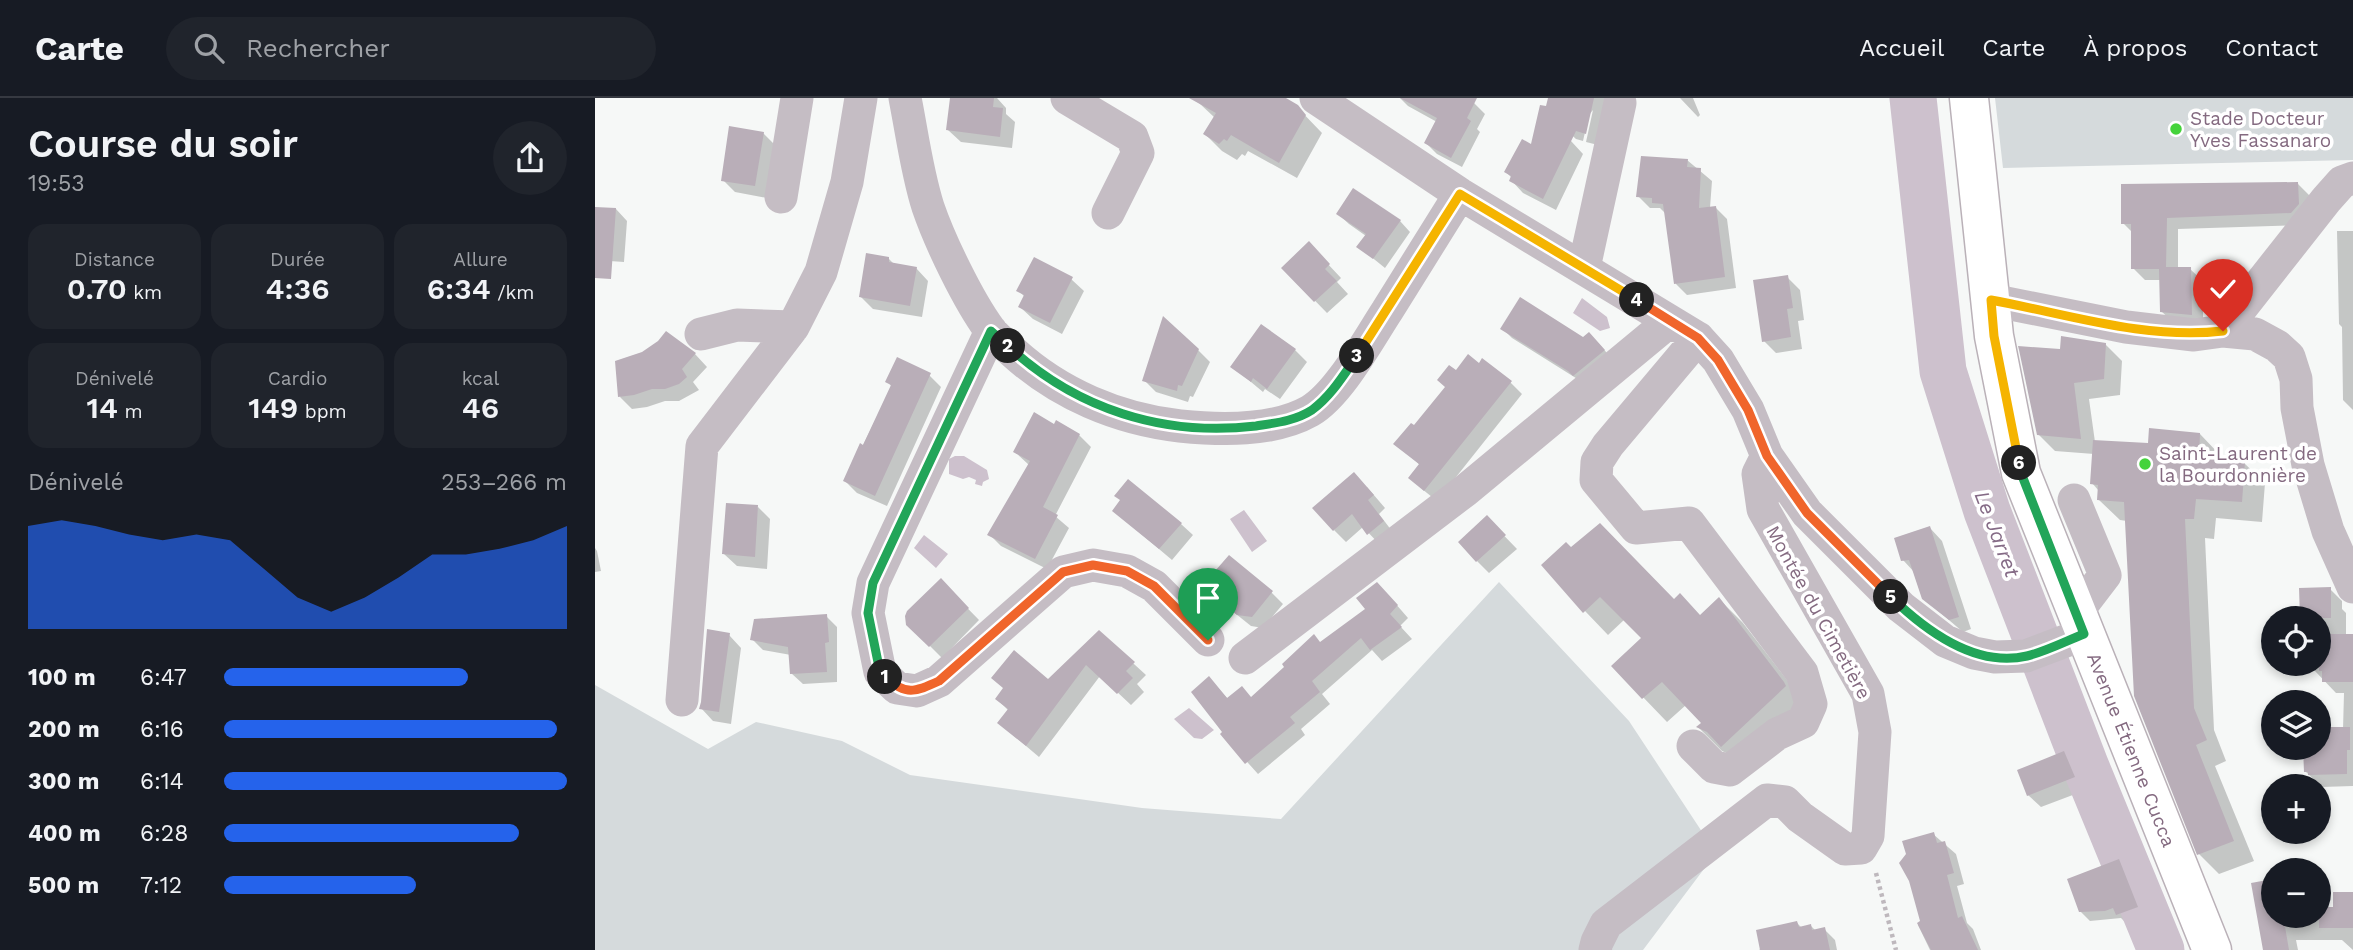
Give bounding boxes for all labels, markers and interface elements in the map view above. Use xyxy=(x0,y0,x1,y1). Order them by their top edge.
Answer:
search box xyxy=(166,17,656,80)
text: Carte xyxy=(35,29,124,68)
icon: search xyxy=(190,29,228,67)
text: Rechercher xyxy=(246,33,390,63)
text: Accueil xyxy=(1859,34,1944,62)
text: Carte xyxy=(1982,34,2045,62)
text: À propos xyxy=(2083,34,2187,62)
text: Contact xyxy=(2225,34,2318,62)
place label: Stade Docteur Yves Fassanaro xyxy=(2190,107,2331,152)
button: share xyxy=(493,121,567,195)
marker: Stade Docteur Yves Fassanaro xyxy=(2168,121,2184,137)
text: Course du soir xyxy=(28,122,298,166)
text: 19:53 xyxy=(28,170,85,197)
text: Distance xyxy=(74,248,155,271)
text: Durée xyxy=(270,248,325,271)
text: Allure xyxy=(453,248,508,271)
pin xyxy=(2193,259,2253,331)
icon: check xyxy=(2204,270,2242,308)
text: 0.70 xyxy=(67,271,127,306)
text: 4:36 xyxy=(265,271,330,306)
text: 6:34 xyxy=(427,271,491,306)
text: km xyxy=(127,281,162,304)
text: /km xyxy=(491,281,534,304)
pin: 4 xyxy=(1619,282,1655,318)
text: 4 xyxy=(1630,288,1643,311)
pin: 2 xyxy=(991,328,1025,364)
text: 2 xyxy=(1002,334,1013,357)
pin: 3 xyxy=(1339,338,1375,374)
text: 3 xyxy=(1351,344,1362,367)
text: Dénivelé xyxy=(75,367,154,390)
text: Cardio xyxy=(268,367,327,390)
text: kcal xyxy=(462,367,499,390)
text: 14 xyxy=(86,390,118,425)
text: 149 xyxy=(248,390,298,425)
text: 46 xyxy=(462,390,499,425)
text: m xyxy=(118,400,143,423)
text: bpm xyxy=(298,400,347,423)
place label: Saint-Laurent de la Bourdonnière xyxy=(2159,442,2317,487)
pin: 6 xyxy=(2001,446,2037,480)
text: 6 xyxy=(2013,451,2024,474)
marker: Saint-Laurent de la Bourdonnière xyxy=(2137,456,2153,472)
text: Dénivelé xyxy=(28,469,124,496)
text: 253–266 m xyxy=(441,469,567,496)
water label: Le Jarret xyxy=(1970,487,2026,581)
street label: Montée du Cimetière xyxy=(1761,521,1876,703)
pin xyxy=(1178,568,1238,640)
icon: arrive xyxy=(1189,579,1227,617)
pin: 5 xyxy=(1873,580,1909,614)
text: 5 xyxy=(1885,585,1896,608)
map controls xyxy=(2261,606,2331,928)
button: locate xyxy=(2261,606,2331,676)
street label: Avenue Étienne Cucca xyxy=(2082,649,2181,851)
pin: 1 xyxy=(867,660,903,694)
text: 100 m xyxy=(28,664,96,691)
text: 6:47 xyxy=(140,664,187,691)
text: 1 xyxy=(880,665,889,688)
button: layers xyxy=(2261,690,2331,760)
text: 200 m xyxy=(28,716,100,743)
text: 6:16 xyxy=(140,716,184,743)
text: 300 m xyxy=(28,768,99,795)
text: 6:14 xyxy=(140,768,184,795)
button: + xyxy=(2261,774,2331,844)
text: 400 m xyxy=(28,820,101,847)
text: 6:28 xyxy=(140,820,188,847)
button: − xyxy=(2261,858,2331,928)
text: 500 m xyxy=(28,872,99,899)
text: 7:12 xyxy=(140,872,182,899)

